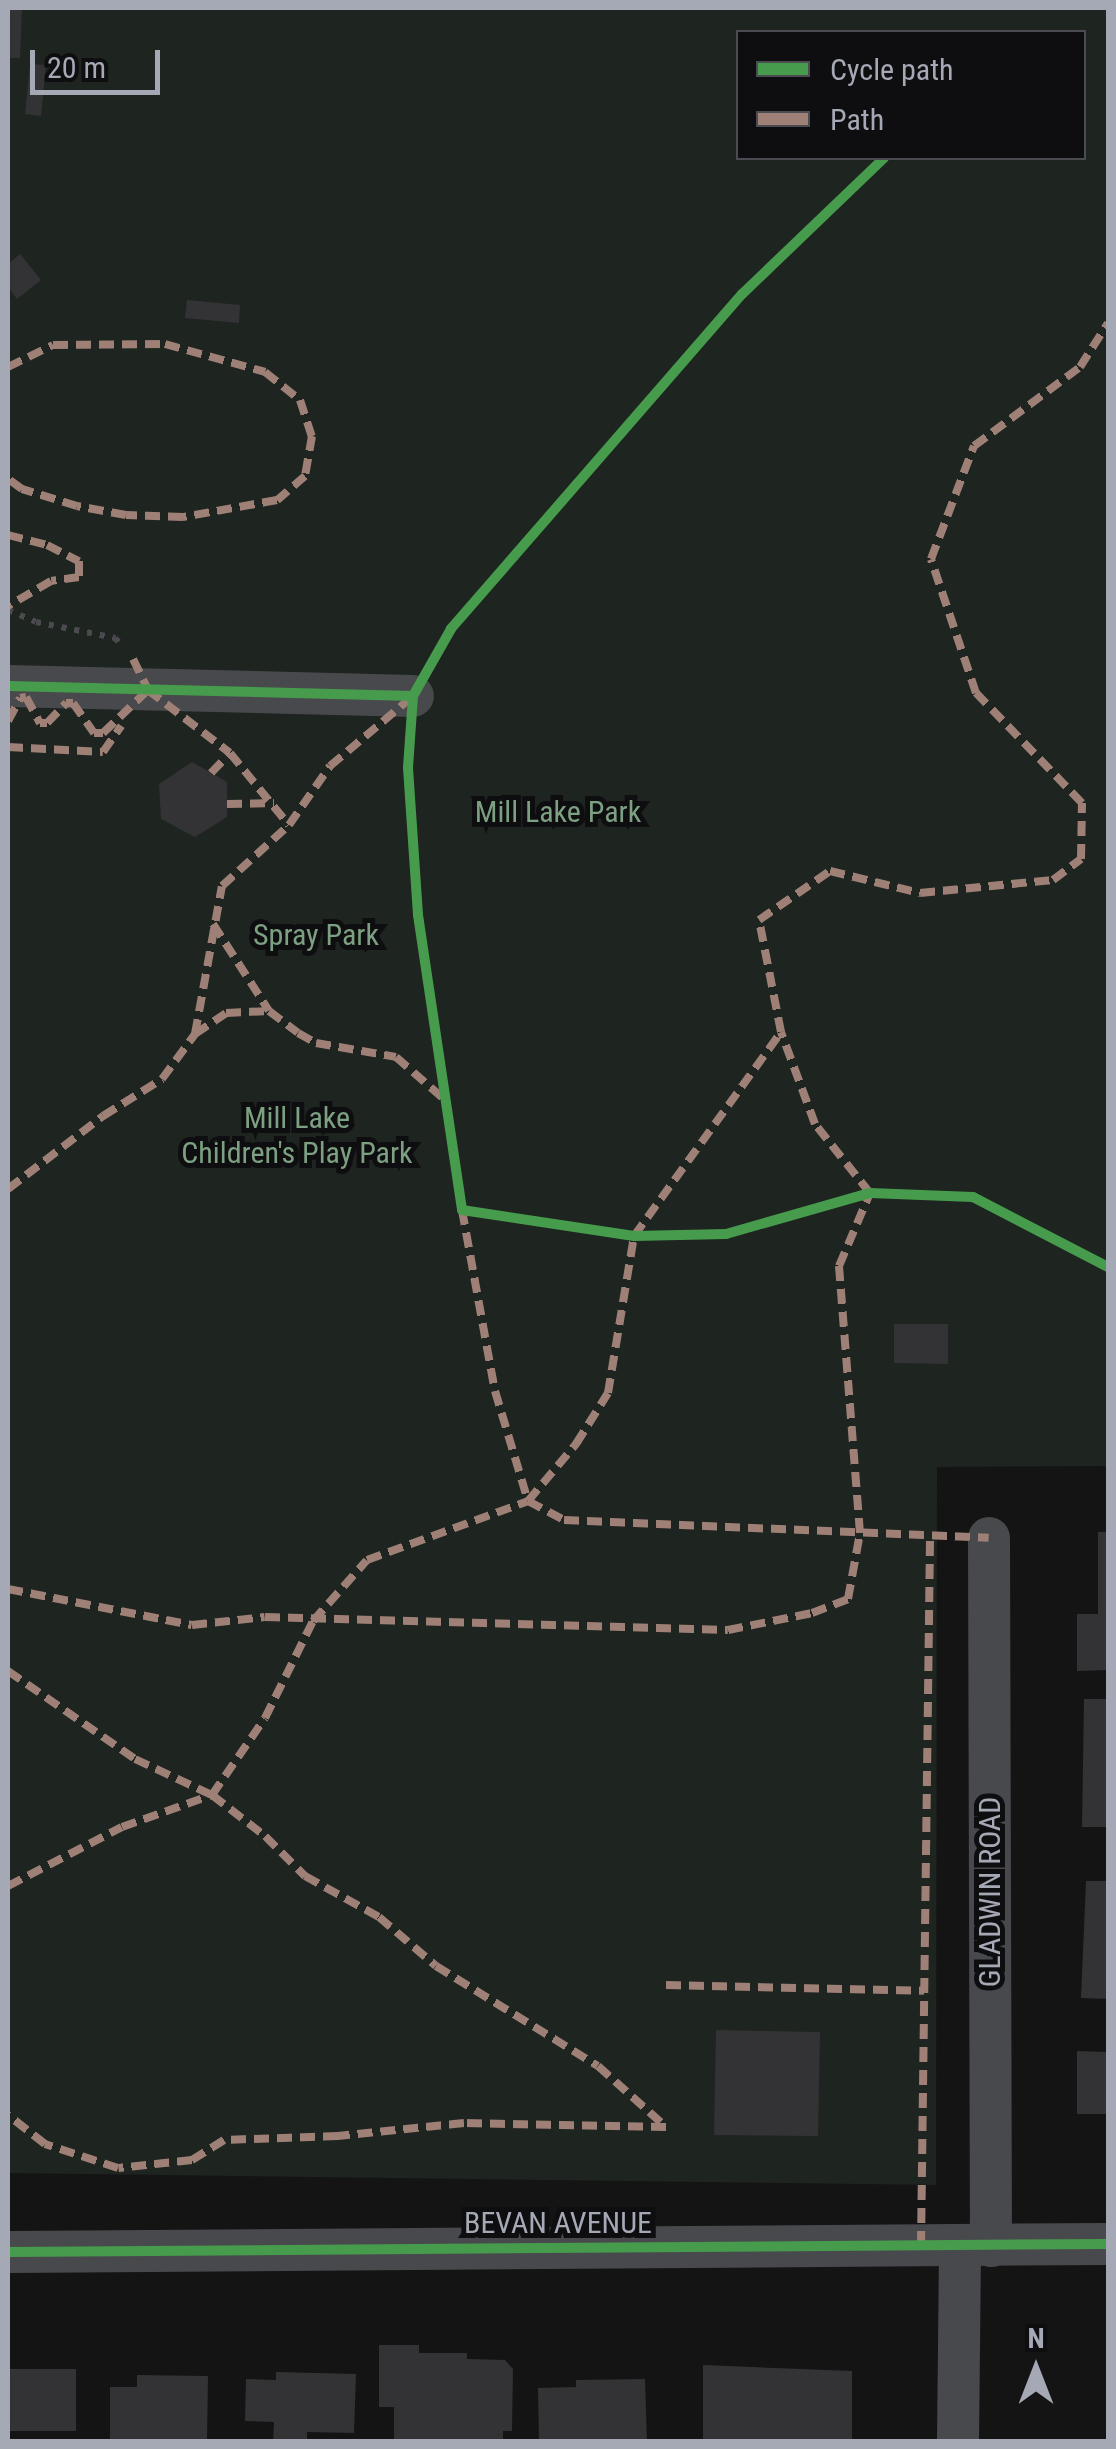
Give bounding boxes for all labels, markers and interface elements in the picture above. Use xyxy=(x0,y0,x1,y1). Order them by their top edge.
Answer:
scale bar xyxy=(35,30,165,92)
legend xyxy=(736,30,1086,160)
text: 20 m xyxy=(47,50,106,85)
text: Cycle path xyxy=(830,52,954,87)
text: Path xyxy=(830,102,884,137)
park label: Mill Lake Park xyxy=(475,794,641,830)
park label: Spray Park xyxy=(253,917,379,953)
park label: Mill Lake Children's Play Park xyxy=(181,1100,413,1170)
street label: GLADWIN ROAD xyxy=(972,1797,1008,1987)
street label: BEVAN AVENUE xyxy=(464,2205,652,2241)
north arrow xyxy=(986,2319,1086,2419)
text: N xyxy=(1027,2322,1045,2355)

